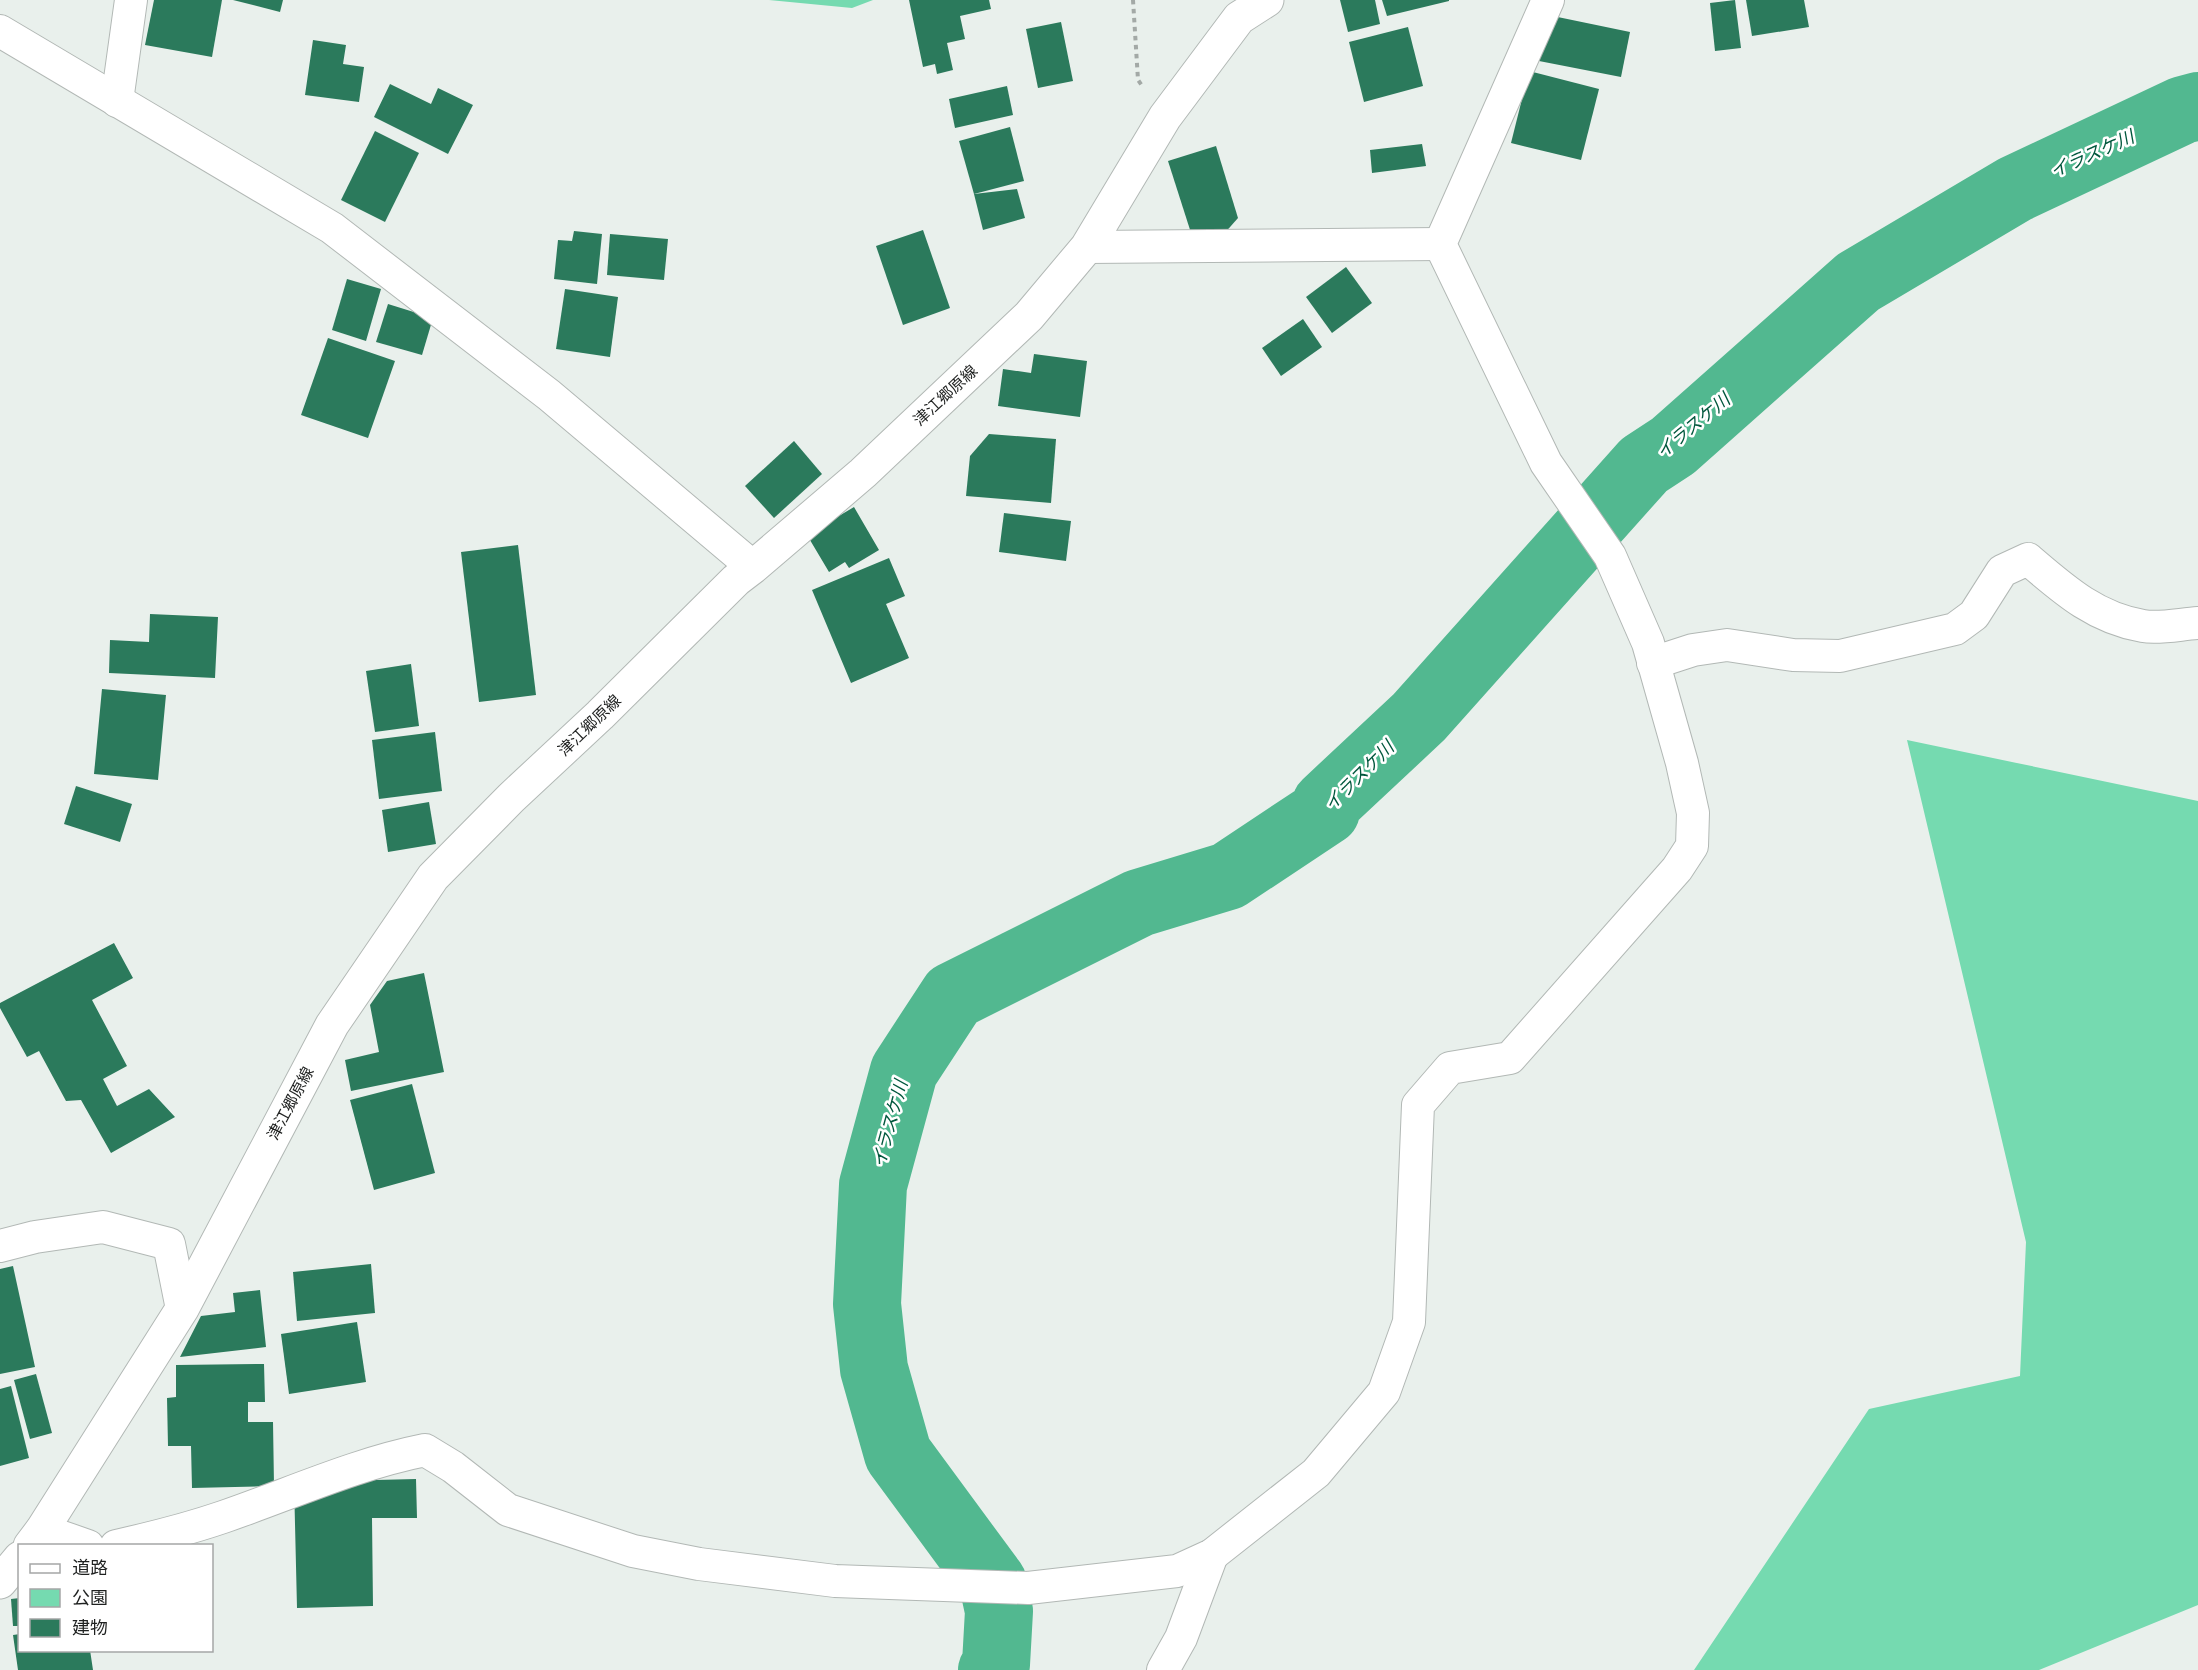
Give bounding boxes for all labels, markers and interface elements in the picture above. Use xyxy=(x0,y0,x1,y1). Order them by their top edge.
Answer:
water label: イラスケ川 xyxy=(2047,126,2139,182)
street label: 津江郷原線 xyxy=(910,362,982,430)
water label: イラスケ川 xyxy=(1652,388,1736,463)
street label: 津江郷原線 xyxy=(555,691,625,761)
water label: イラスケ川 xyxy=(1320,736,1400,815)
street label: 津江郷原線 xyxy=(264,1064,318,1143)
water label: イラスケ川 xyxy=(869,1076,913,1170)
legend xyxy=(18,1544,213,1652)
text: 道路 xyxy=(72,1558,108,1579)
text: 公園 xyxy=(72,1588,108,1609)
text: 建物 xyxy=(72,1618,108,1639)

